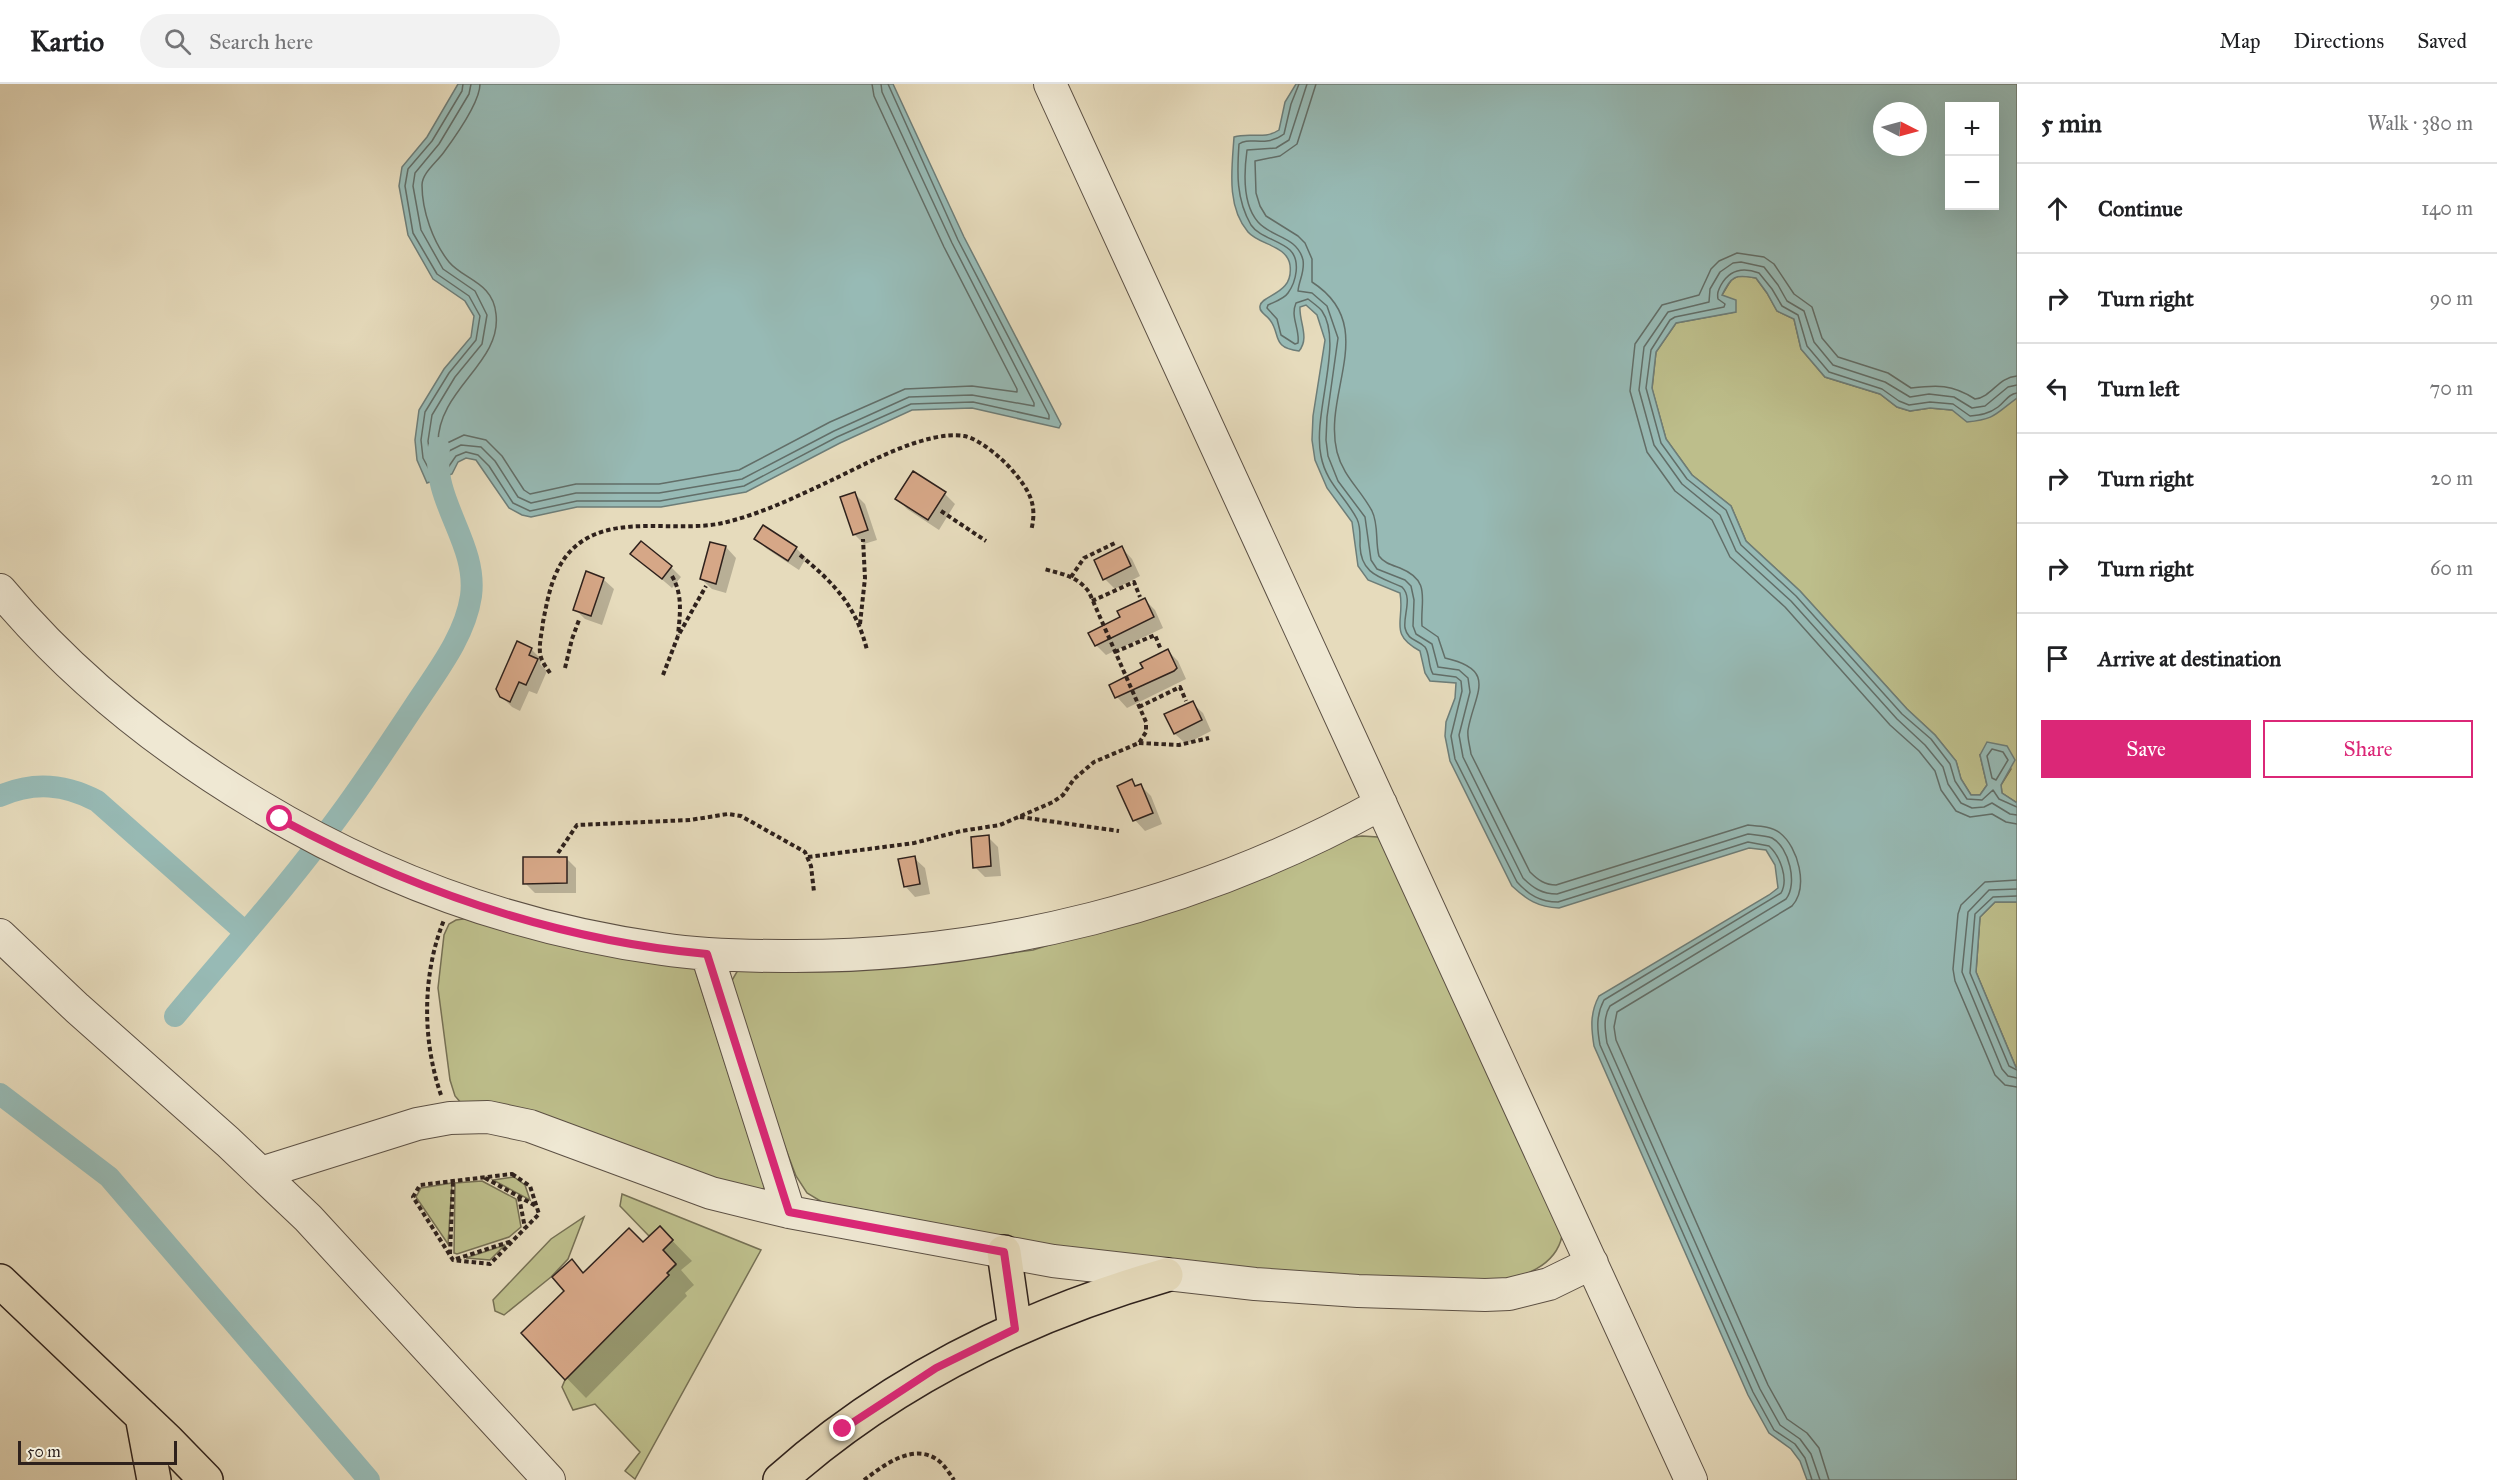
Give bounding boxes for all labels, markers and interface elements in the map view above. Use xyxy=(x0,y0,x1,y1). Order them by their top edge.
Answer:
search box xyxy=(140,14,560,68)
text: Kartio xyxy=(30,24,104,59)
icon: search xyxy=(161,25,194,58)
text: Search here xyxy=(209,28,313,55)
text: Map xyxy=(2220,28,2261,54)
text: Directions xyxy=(2294,28,2384,54)
text: Saved xyxy=(2417,28,2467,54)
north arrow xyxy=(1873,102,1927,156)
map controls xyxy=(1945,102,1999,210)
button: + xyxy=(1945,102,1999,156)
text: 5 min xyxy=(2041,107,2102,139)
text: Walk · 380 m xyxy=(2367,111,2473,135)
button: − xyxy=(1945,156,1999,210)
icon: ahead xyxy=(2041,192,2074,225)
text: Continue xyxy=(2098,195,2183,222)
text: 140 m xyxy=(2421,196,2473,220)
icon: right xyxy=(2041,282,2074,315)
text: Turn right xyxy=(2098,285,2194,312)
text: 90 m xyxy=(2430,286,2473,310)
icon: left xyxy=(2041,372,2074,405)
text: Turn left xyxy=(2098,375,2180,402)
text: 70 m xyxy=(2430,376,2473,400)
icon: right xyxy=(2041,462,2074,495)
text: Turn right xyxy=(2098,465,2194,492)
text: 20 m xyxy=(2430,466,2473,490)
icon: right xyxy=(2041,552,2074,585)
text: Turn right xyxy=(2098,555,2194,582)
text: 60 m xyxy=(2430,556,2473,580)
icon: arrive xyxy=(2041,642,2074,675)
text: Arrive at destination xyxy=(2098,645,2281,672)
button: Save xyxy=(2041,720,2251,778)
button: Share xyxy=(2263,720,2473,778)
route start xyxy=(266,805,292,831)
route end xyxy=(829,1415,855,1441)
scale bar xyxy=(18,1438,177,1466)
text: 50 m xyxy=(27,1442,61,1461)

